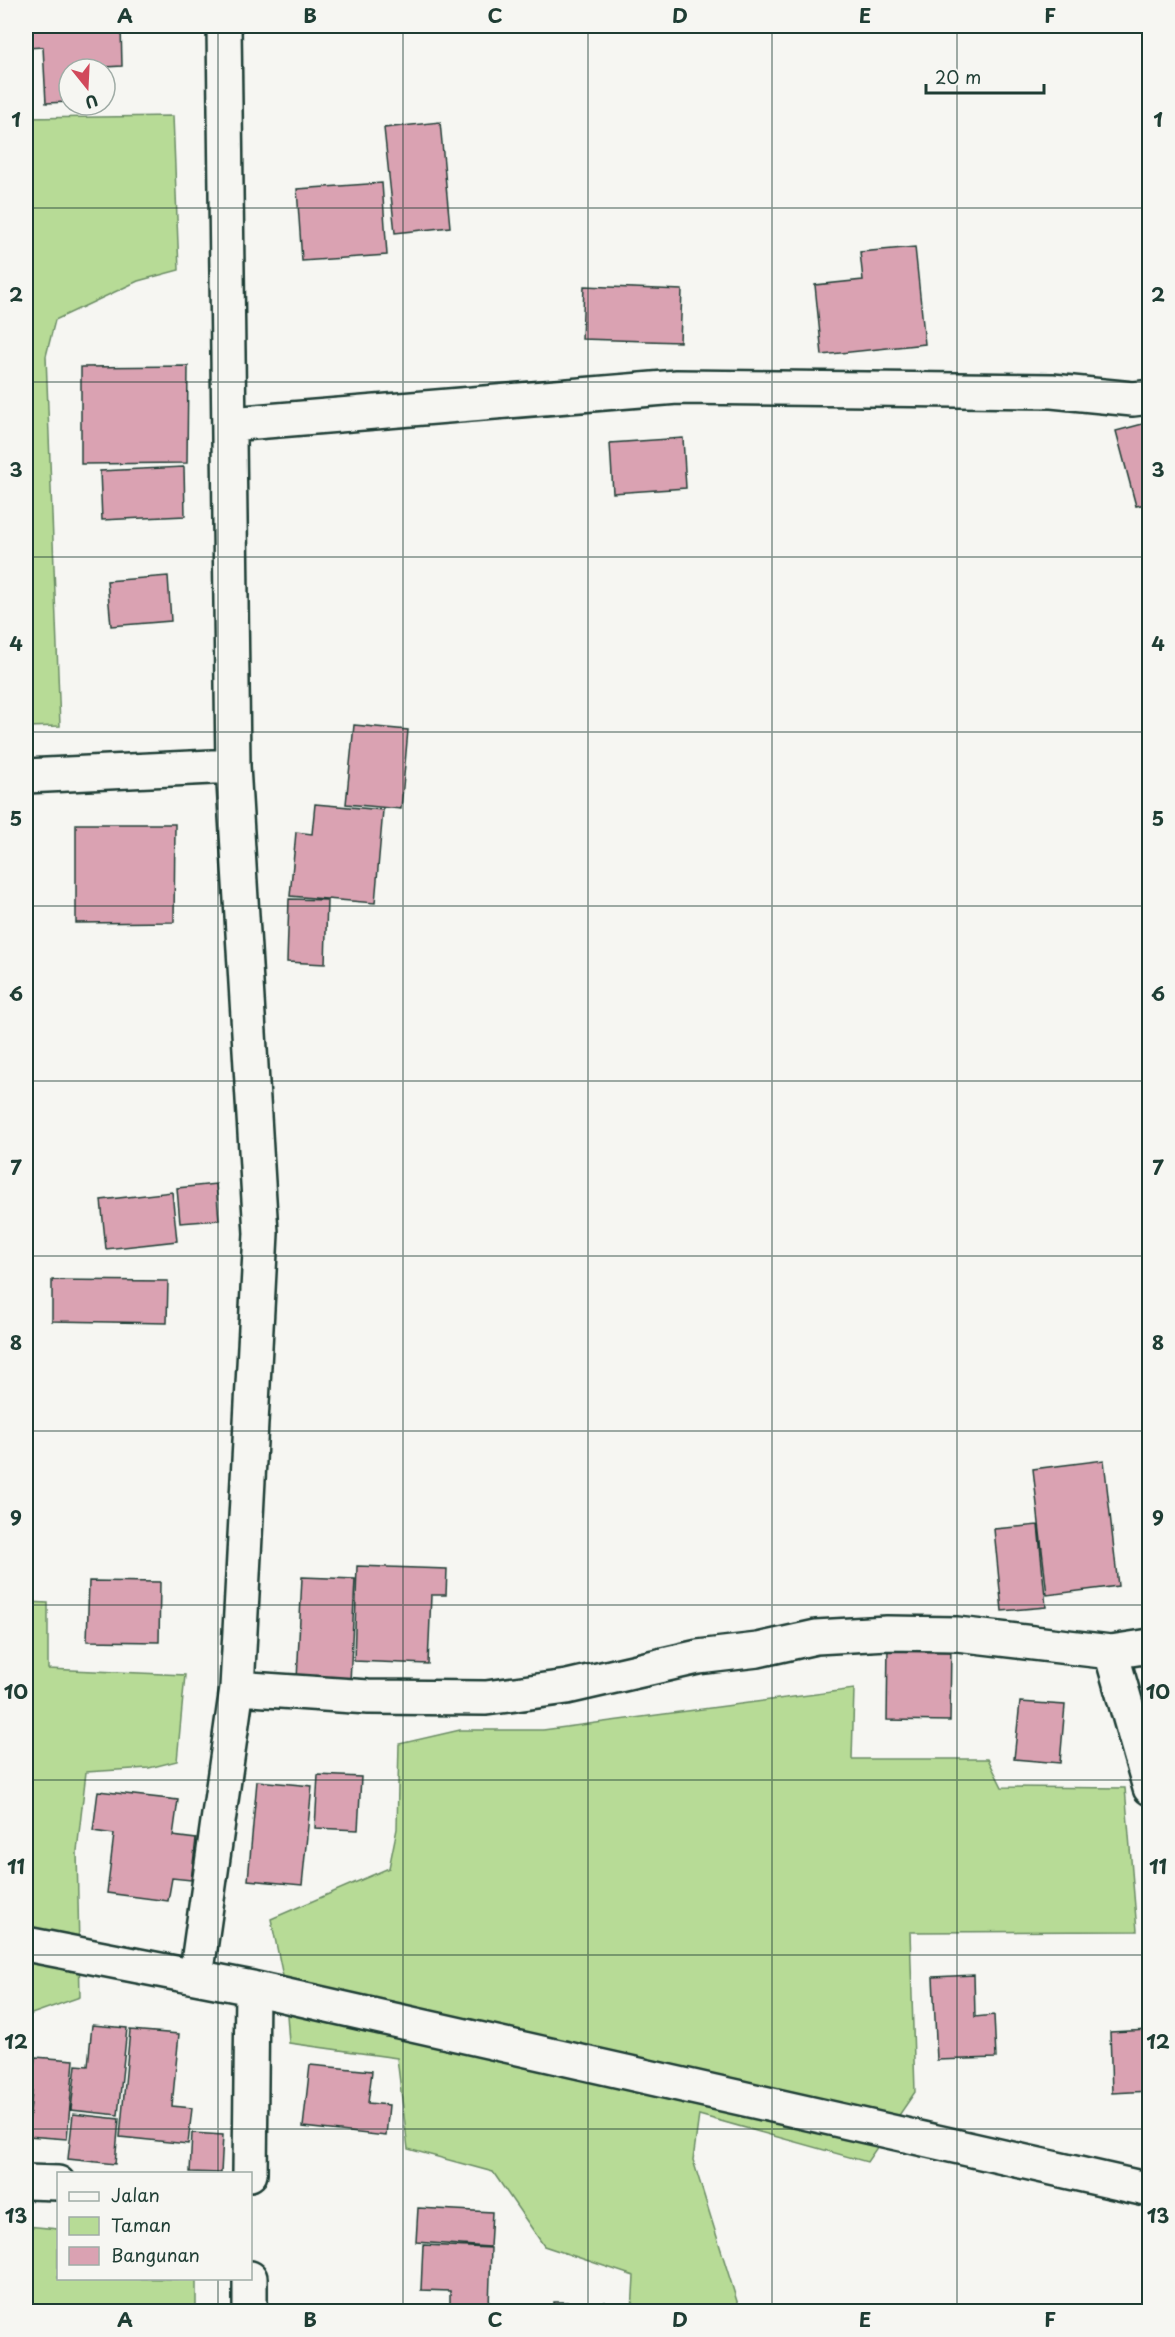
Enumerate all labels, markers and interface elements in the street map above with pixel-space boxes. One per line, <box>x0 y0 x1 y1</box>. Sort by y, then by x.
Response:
text: A <box>117 0 133 30</box>
text: B <box>303 0 317 30</box>
text: C <box>487 0 503 30</box>
text: D <box>672 0 688 30</box>
text: E <box>859 0 871 30</box>
text: F <box>1044 0 1056 30</box>
north arrow <box>57 57 117 117</box>
scale bar <box>926 57 1044 95</box>
text: 20 m <box>935 63 981 90</box>
text: U <box>82 89 101 116</box>
text: 1 <box>11 104 21 134</box>
text: 1 <box>1153 104 1163 134</box>
text: 2 <box>9 279 23 309</box>
text: 2 <box>1151 279 1165 309</box>
text: 3 <box>9 454 23 484</box>
text: 3 <box>1151 454 1165 484</box>
text: 4 <box>9 628 23 658</box>
text: 4 <box>1151 628 1165 658</box>
text: 5 <box>10 803 22 833</box>
text: 5 <box>1152 803 1164 833</box>
text: 6 <box>9 978 23 1008</box>
text: 6 <box>1151 978 1165 1008</box>
text: 7 <box>10 1152 22 1182</box>
text: 7 <box>1152 1152 1164 1182</box>
text: 8 <box>10 1327 22 1357</box>
text: 8 <box>1152 1327 1164 1357</box>
text: 9 <box>10 1502 22 1532</box>
text: 9 <box>1152 1502 1164 1532</box>
text: 10 <box>4 1676 28 1706</box>
text: 10 <box>1146 1676 1170 1706</box>
text: 11 <box>7 1851 25 1881</box>
text: 11 <box>1149 1851 1167 1881</box>
text: 12 <box>4 2026 28 2056</box>
text: 12 <box>1146 2026 1170 2056</box>
legend <box>57 2172 252 2280</box>
text: Jalan <box>111 2181 160 2208</box>
text: 13 <box>5 2200 27 2230</box>
text: 13 <box>1147 2200 1169 2230</box>
text: Taman <box>111 2211 171 2238</box>
text: Bangunan <box>111 2241 200 2268</box>
text: A <box>117 2304 133 2334</box>
text: B <box>303 2304 317 2334</box>
text: C <box>487 2304 503 2334</box>
text: D <box>672 2304 688 2334</box>
text: E <box>859 2304 871 2334</box>
text: F <box>1044 2304 1056 2334</box>

